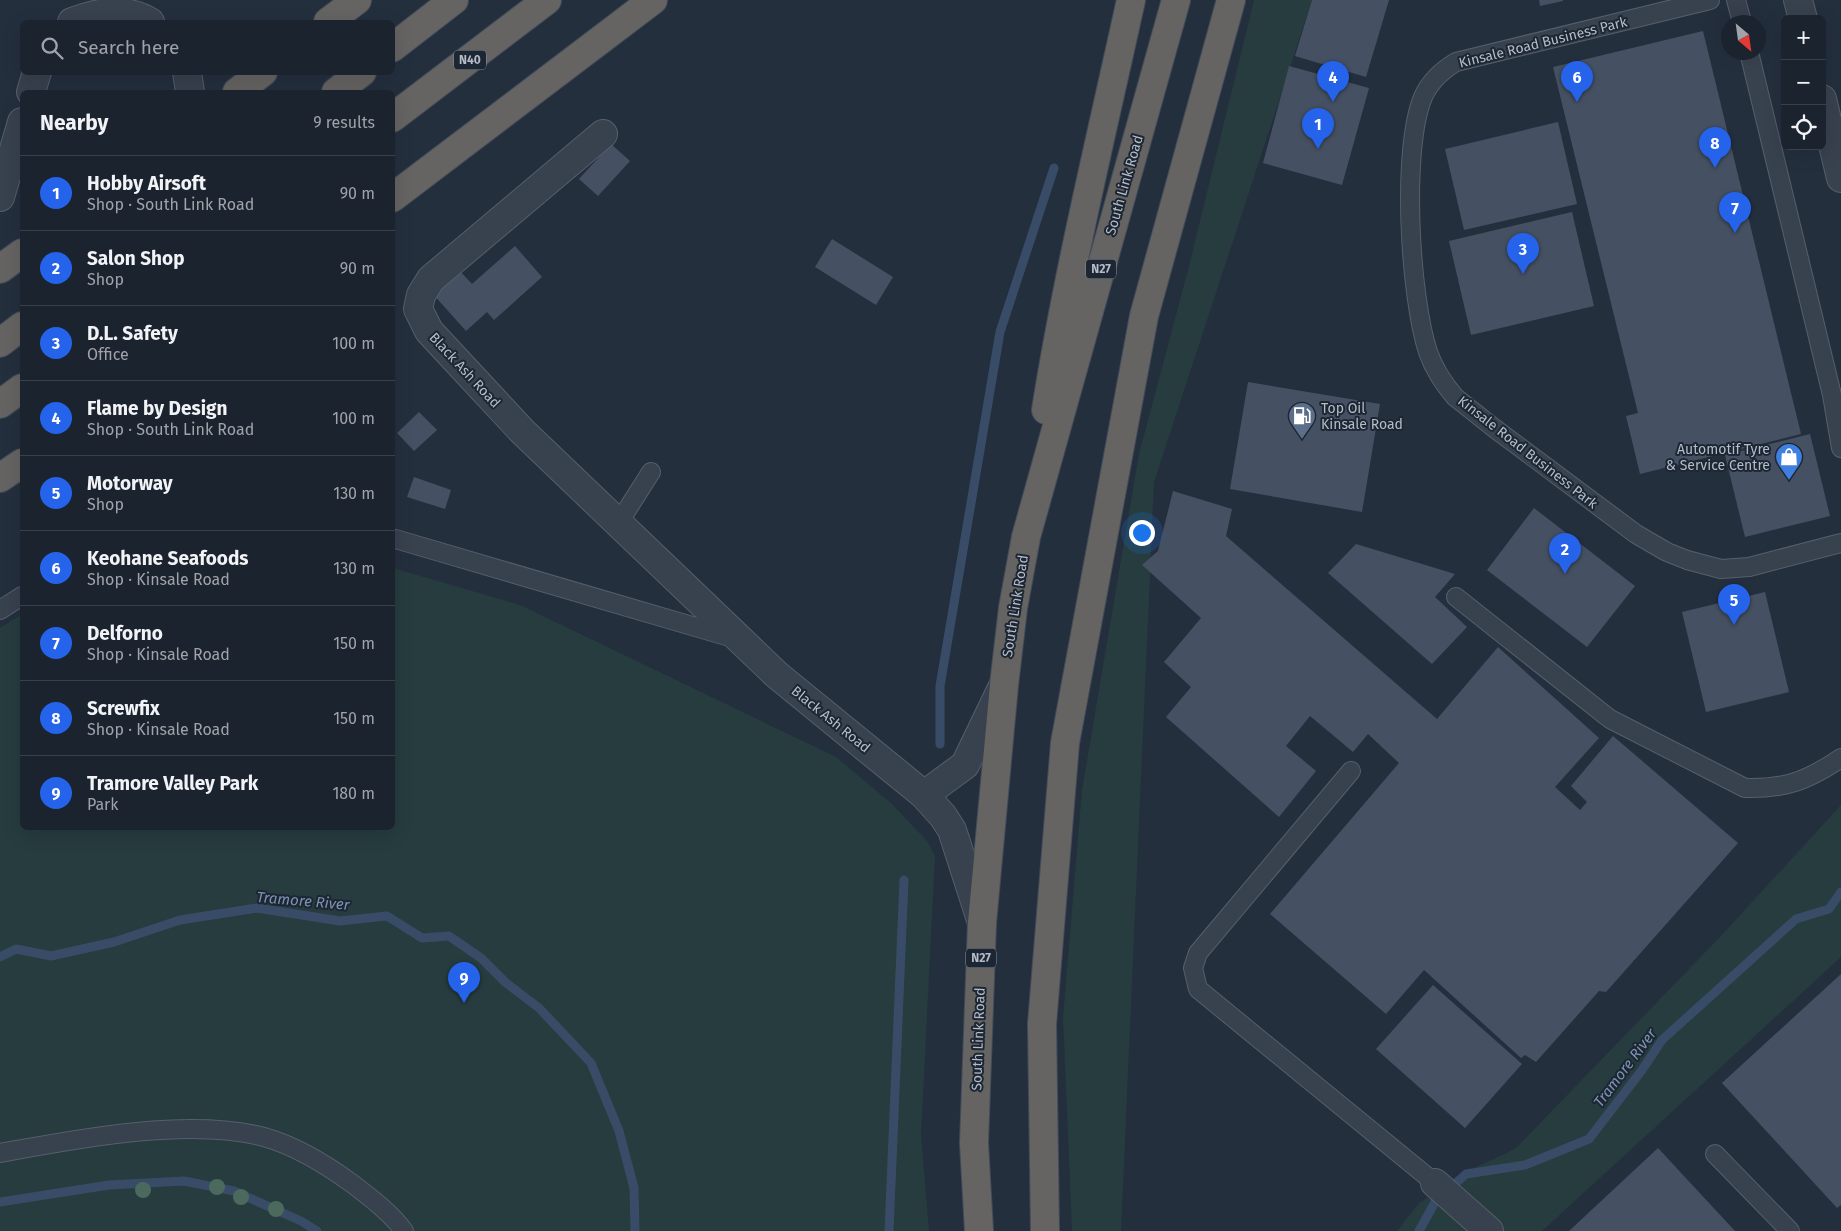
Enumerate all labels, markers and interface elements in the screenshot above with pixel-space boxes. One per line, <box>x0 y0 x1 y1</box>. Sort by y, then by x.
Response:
street label: Kinsale Road Business Park <box>1457 13 1630 72</box>
north arrow <box>1721 15 1766 60</box>
map controls <box>1781 15 1826 150</box>
button: + <box>1781 15 1826 60</box>
search box <box>20 20 395 75</box>
icon: search <box>38 34 66 62</box>
text: Search here <box>78 36 179 59</box>
road number: N40 <box>454 50 486 70</box>
button: − <box>1781 60 1826 105</box>
pin: 4 <box>1317 61 1349 102</box>
pin: 6 <box>1561 61 1593 102</box>
button: locate <box>1781 105 1826 150</box>
pin: 1 <box>1302 108 1334 149</box>
text: Nearby <box>40 110 108 136</box>
text: 9 results <box>313 113 375 132</box>
pin: 8 <box>1699 127 1731 168</box>
street label: South Link Road <box>1102 133 1147 237</box>
text: Hobby Airsoft <box>87 172 206 195</box>
text: 1 <box>52 184 60 203</box>
text: 90 m <box>340 184 375 203</box>
pin: 7 <box>1719 192 1751 233</box>
text: Shop · South Link Road <box>87 195 254 214</box>
pin: 3 <box>1507 233 1539 274</box>
text: Salon Shop <box>87 247 184 270</box>
text: 2 <box>52 259 60 278</box>
text: 90 m <box>340 259 375 278</box>
road number: N27 <box>1086 260 1116 278</box>
text: Shop <box>87 270 124 289</box>
text: D.L. Safety <box>87 322 178 345</box>
street label: Black Ash Road <box>426 329 504 411</box>
text: 3 <box>52 334 60 353</box>
text: 100 m <box>332 334 375 353</box>
text: Office <box>87 345 129 364</box>
street label: Kinsale Road Business Park <box>1454 392 1602 513</box>
text: Flame by Design <box>87 397 227 420</box>
place label: Top Oil Kinsale Road <box>1321 400 1403 433</box>
fuel station icon: Top Oil Kinsale Road <box>1287 401 1317 440</box>
text: 4 <box>51 409 61 428</box>
text: 100 m <box>332 409 375 428</box>
text: Shop · South Link Road <box>87 420 254 439</box>
place label: Automotif Tyre & Service Centre <box>1666 441 1770 474</box>
shop icon: Automotif Tyre & Service Centre <box>1774 442 1804 481</box>
text: Motorway <box>87 472 173 495</box>
text: 5 <box>52 484 60 503</box>
text: 130 m <box>333 484 375 503</box>
text: Shop <box>87 495 124 514</box>
your location <box>1129 520 1155 546</box>
pin: 2 <box>1549 533 1581 574</box>
text: Keohane Seafoods <box>87 547 249 570</box>
street label: South Link Road <box>999 554 1032 658</box>
text: 6 <box>51 559 61 578</box>
text: 130 m <box>333 559 375 578</box>
text: Shop · Kinsale Road <box>87 570 230 589</box>
pin: 5 <box>1718 584 1750 625</box>
text: Delforno <box>87 622 163 645</box>
text: 7 <box>52 634 60 653</box>
text: 150 m <box>333 634 375 653</box>
text: Shop · Kinsale Road <box>87 645 230 664</box>
street label: Black Ash Road <box>788 682 874 756</box>
text: Screwfix <box>87 697 160 720</box>
text: 8 <box>51 709 61 728</box>
text: 150 m <box>333 709 375 728</box>
text: Shop · Kinsale Road <box>87 720 230 739</box>
text: Tramore Valley Park <box>87 772 258 795</box>
text: 9 <box>52 784 60 803</box>
text: 180 m <box>332 784 375 803</box>
text: Park <box>87 795 119 814</box>
water label: Tramore River <box>256 888 351 914</box>
road number: N27 <box>966 948 996 968</box>
pin: 9 <box>448 962 480 1003</box>
street label: South Link Road <box>968 987 989 1091</box>
water label: Tramore River <box>1590 1024 1661 1111</box>

